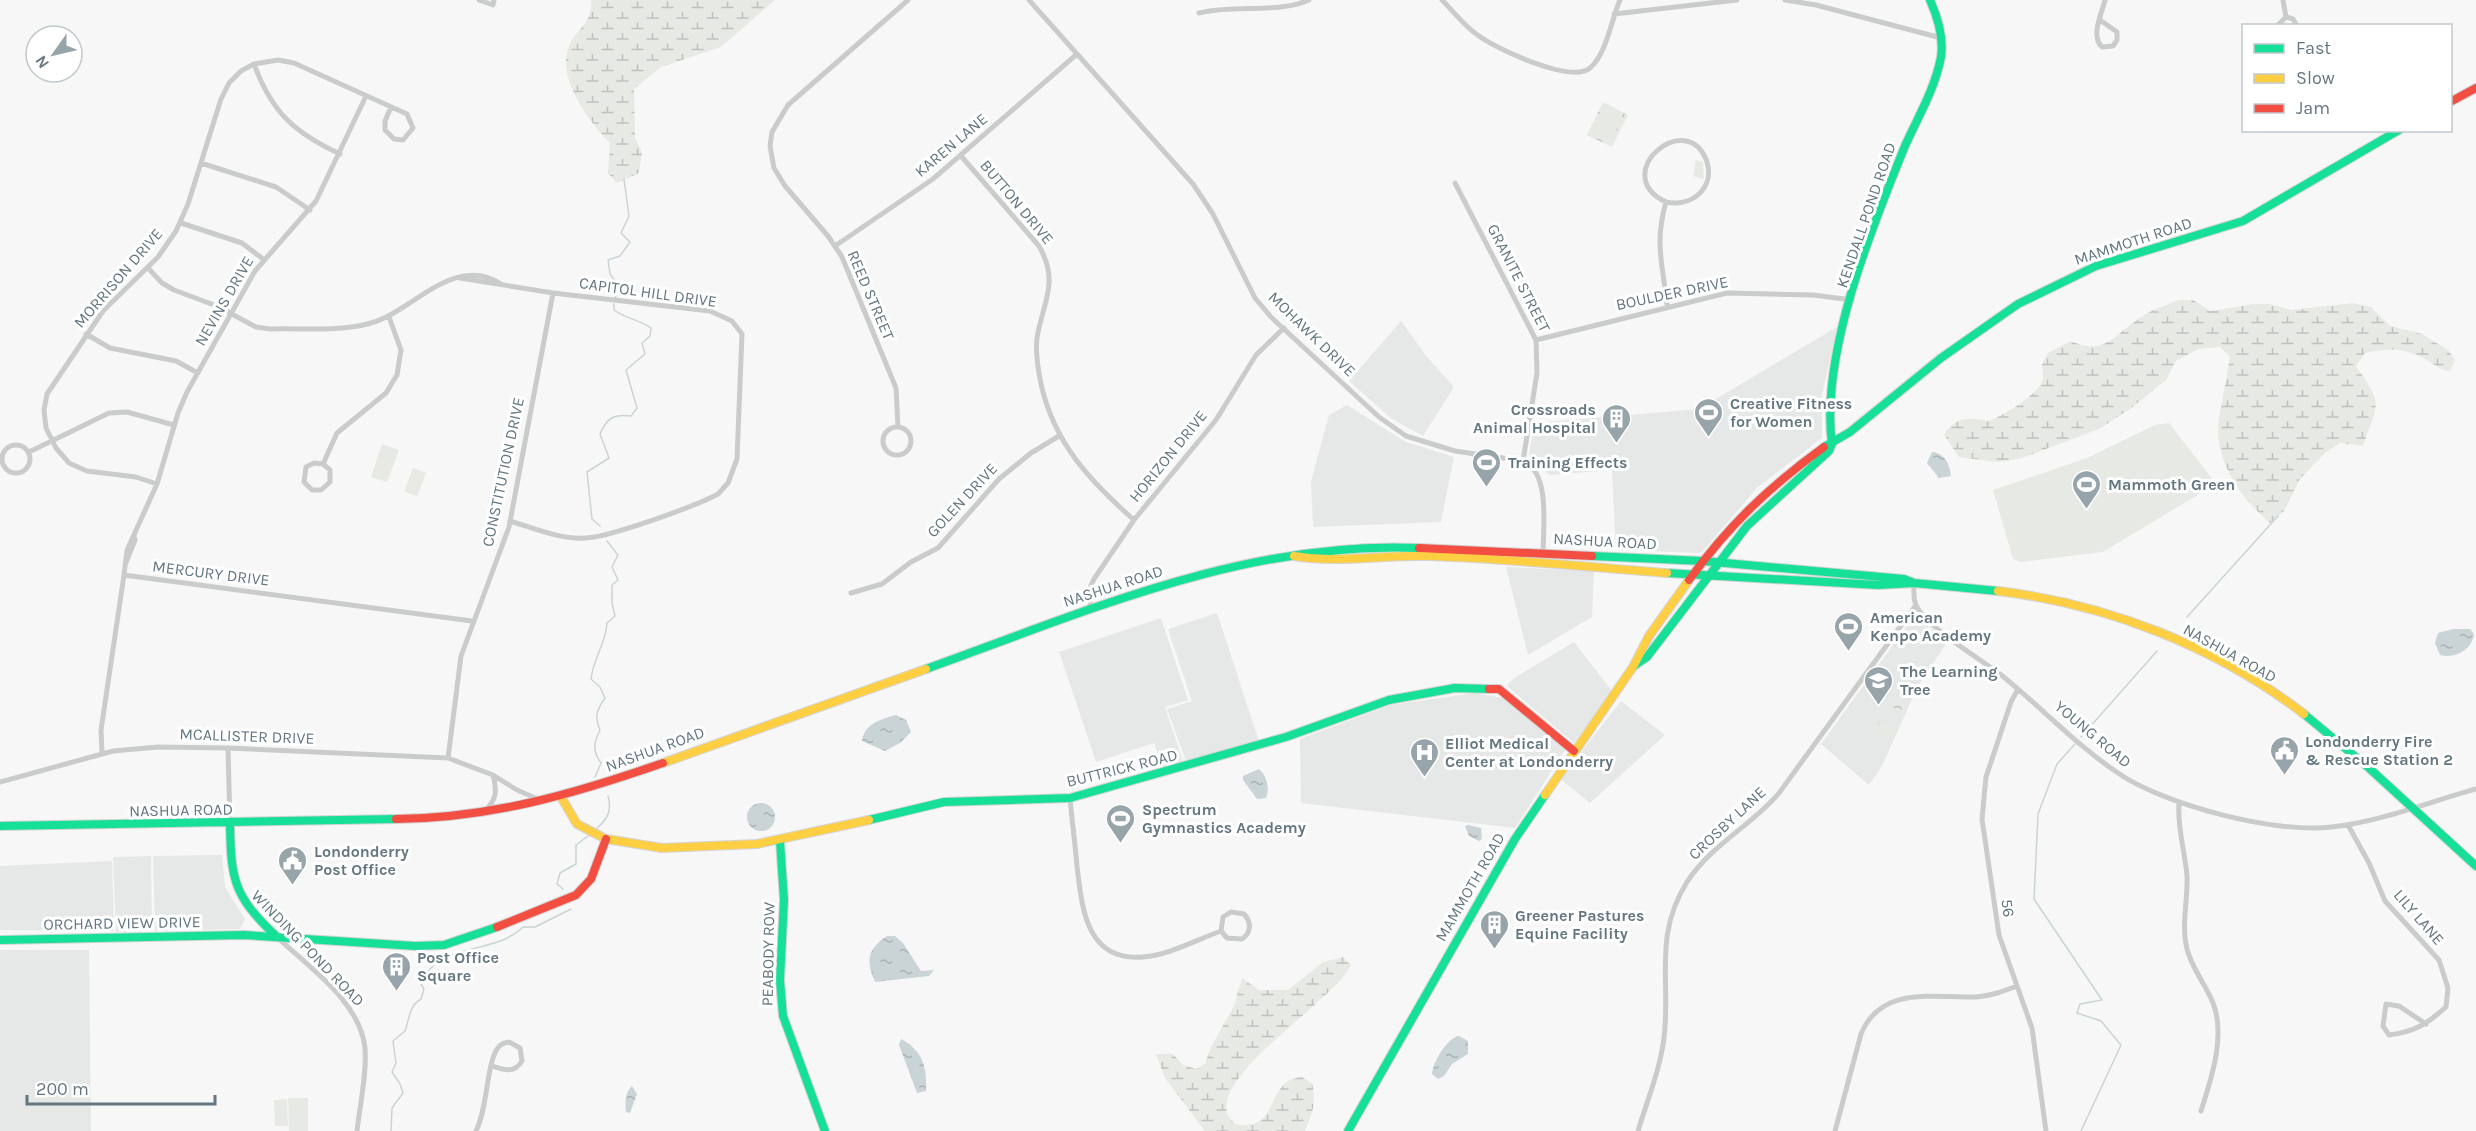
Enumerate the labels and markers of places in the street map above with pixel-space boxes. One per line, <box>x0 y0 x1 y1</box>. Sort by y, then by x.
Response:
place label: Creative Fitness for Women <box>1730 394 1852 431</box>
sports icon: Creative Fitness for Women <box>1693 396 1725 438</box>
place label: Crossroads Animal Hospital <box>1473 400 1596 437</box>
building icon: Crossroads Animal Hospital <box>1601 402 1633 444</box>
sports icon: Training Effects <box>1471 446 1503 488</box>
place label: Training Effects <box>1508 453 1627 472</box>
sports icon: Mammoth Green <box>2071 468 2103 510</box>
place label: Mammoth Green <box>2108 475 2235 494</box>
place label: American Kenpo Academy <box>1870 608 1991 645</box>
sports icon: American Kenpo Academy <box>1833 610 1865 652</box>
place label: The Learning Tree <box>1900 662 1998 699</box>
school or university icon: The Learning Tree <box>1863 664 1895 706</box>
place label: Londonderry Fire & Rescue Station 2 <box>2305 732 2453 769</box>
place label: Elliot Medical Center at Londonderry <box>1445 734 1613 771</box>
public building icon: Londonderry Fire & Rescue Station 2 <box>2268 734 2300 776</box>
hospital icon: Elliot Medical Center at Londonderry <box>1408 736 1440 778</box>
place label: Spectrum Gymnastics Academy <box>1142 800 1306 837</box>
sports icon: Spectrum Gymnastics Academy <box>1105 802 1137 844</box>
place label: Londonderry Post Office <box>314 842 409 879</box>
public building icon: Londonderry Post Office <box>277 844 309 886</box>
place label: Greener Pastures Equine Facility <box>1515 906 1644 943</box>
building icon: Greener Pastures Equine Facility <box>1478 908 1510 950</box>
place label: Post Office Square <box>417 948 499 985</box>
building icon: Post Office Square <box>380 950 412 992</box>

